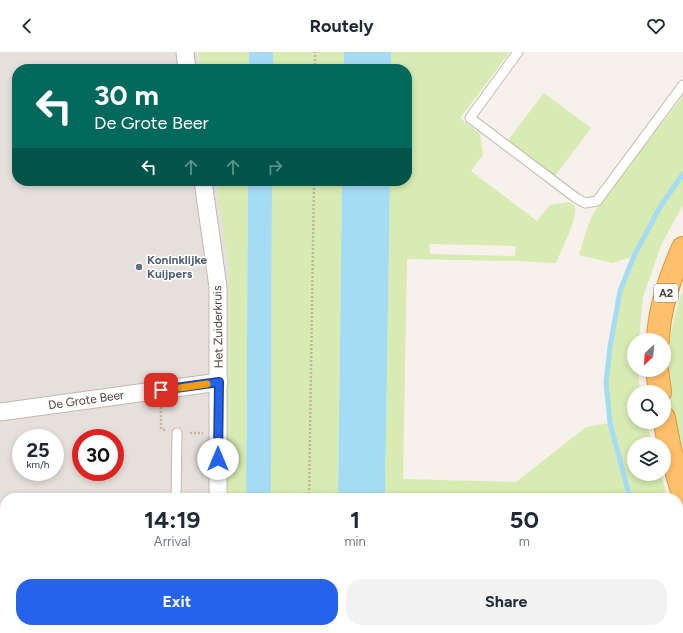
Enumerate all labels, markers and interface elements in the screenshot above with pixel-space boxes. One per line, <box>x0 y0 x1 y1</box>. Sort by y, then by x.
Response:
icon: back <box>16 15 38 37</box>
text: Routely <box>309 15 374 37</box>
icon: heart <box>645 15 667 37</box>
text: 30 m <box>94 78 159 112</box>
icon: left <box>28 80 80 132</box>
text: De Grote Beer <box>94 112 209 134</box>
icon: left <box>138 156 160 178</box>
icon: ahead <box>180 156 202 178</box>
icon: ahead <box>222 156 244 178</box>
icon: right <box>264 156 286 178</box>
place label: Koninklijke Kuijpers <box>147 253 208 281</box>
marker: Koninklijke Kuijpers <box>134 262 144 272</box>
road number: A2 <box>654 284 678 302</box>
street label: Het Zuiderkruis <box>210 285 226 369</box>
north arrow <box>627 333 671 377</box>
map controls <box>627 333 671 481</box>
pin <box>144 373 178 407</box>
icon: arrive <box>150 379 172 401</box>
button: search <box>627 385 671 429</box>
street label: De Grote Beer <box>47 388 125 412</box>
speed limit sign: 30 <box>72 429 124 481</box>
button: layers <box>627 437 671 481</box>
text: 25 <box>26 438 50 462</box>
position arrow <box>197 438 239 480</box>
text: km/h <box>27 458 49 471</box>
text: 14:19 <box>144 505 200 534</box>
text: 1 <box>350 505 360 534</box>
text: 50 <box>510 505 539 534</box>
text: Arrival <box>154 534 191 549</box>
text: min <box>344 534 366 549</box>
text: m <box>519 534 530 549</box>
button: Exit <box>16 579 338 625</box>
button: Share <box>346 579 667 625</box>

